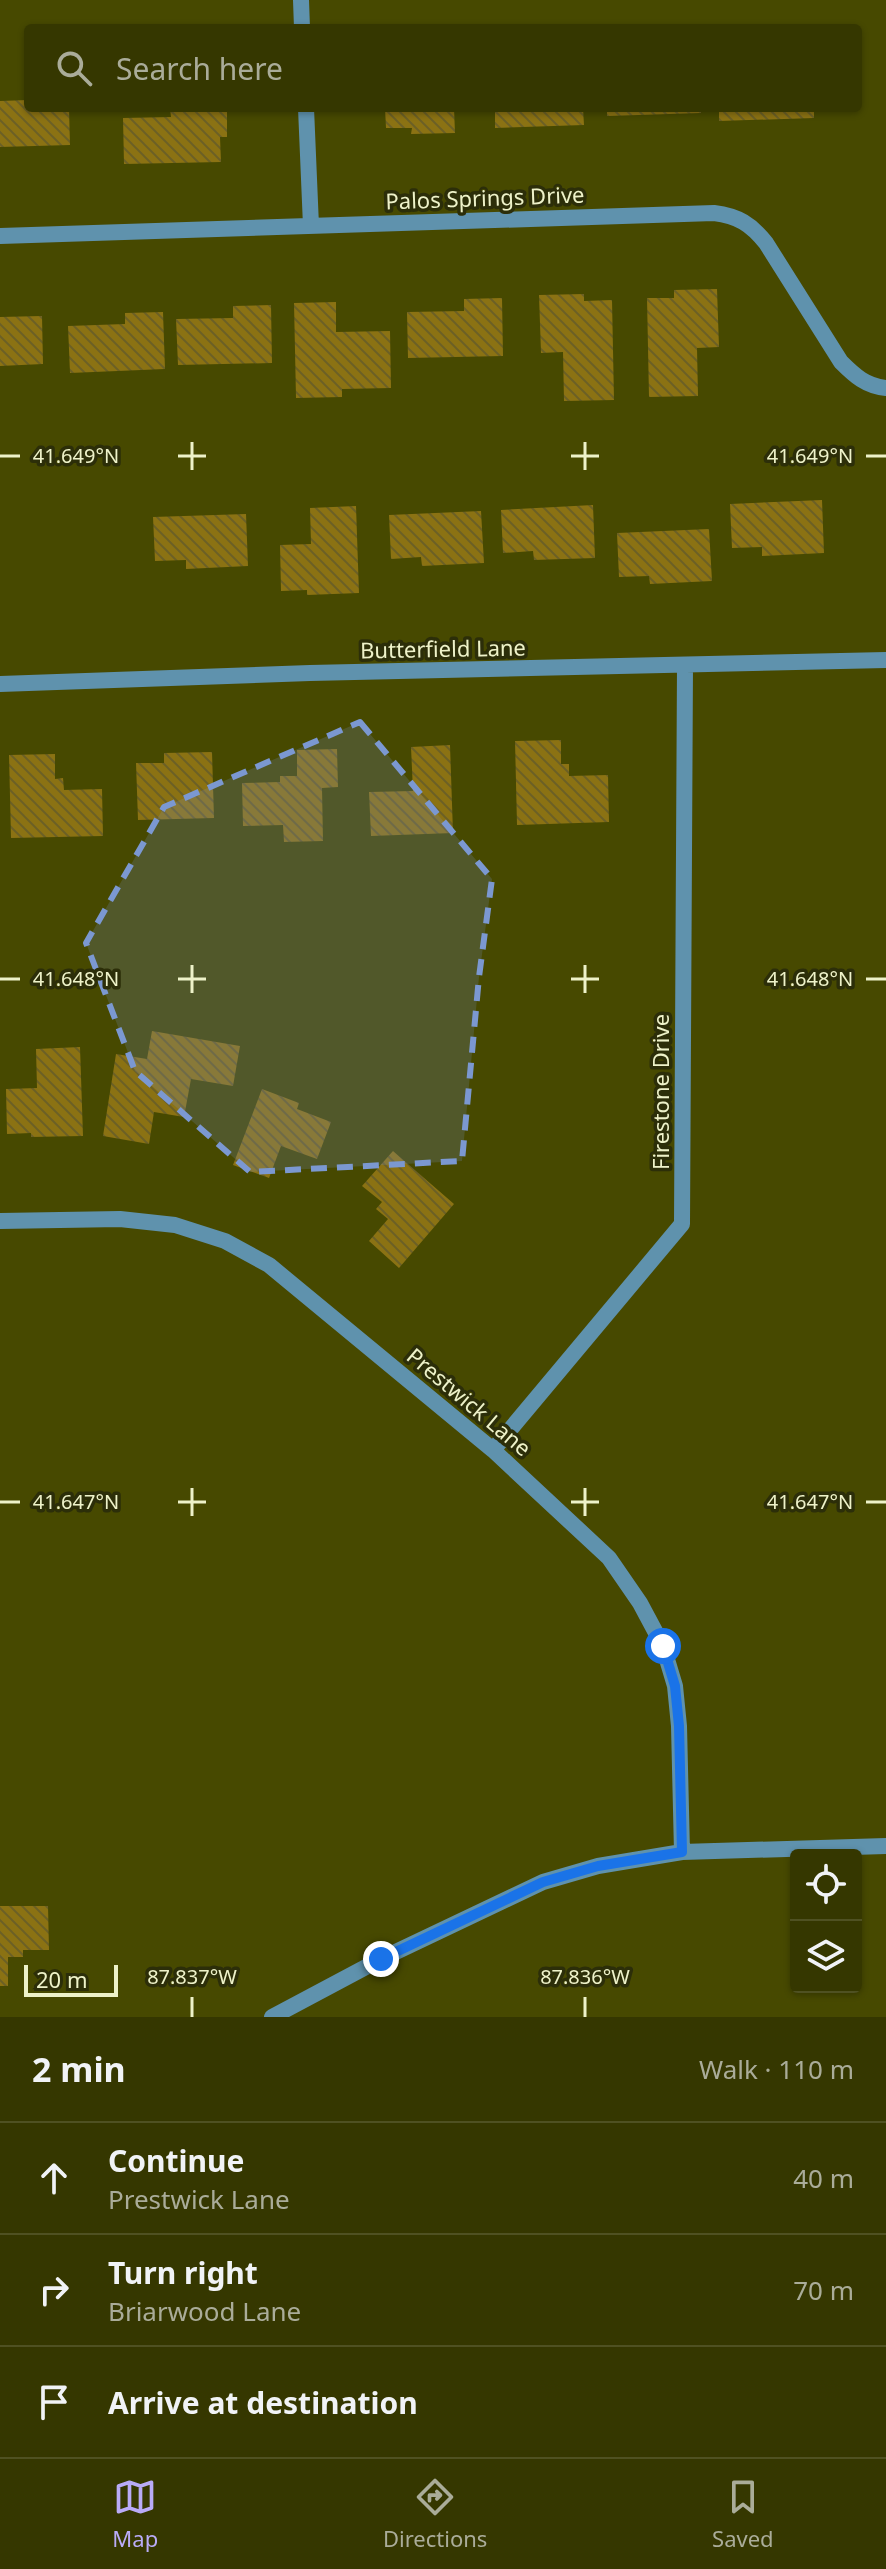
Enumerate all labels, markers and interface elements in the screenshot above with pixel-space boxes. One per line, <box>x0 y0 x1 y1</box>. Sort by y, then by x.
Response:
search box <box>24 24 862 112</box>
icon: search <box>52 46 96 90</box>
text: Search here <box>116 48 283 89</box>
street label: Palos Springs Drive <box>385 179 585 215</box>
text: 41.649°N <box>33 442 119 469</box>
text: 41.649°N <box>767 442 853 469</box>
street label: Butterfield Lane <box>360 632 526 664</box>
text: 41.648°N <box>33 965 119 992</box>
text: 41.648°N <box>767 965 853 992</box>
street label: Firestone Drive <box>645 1014 675 1170</box>
street label: Prestwick Lane <box>401 1340 538 1462</box>
text: 41.647°N <box>33 1488 119 1515</box>
text: 41.647°N <box>767 1488 853 1515</box>
route start <box>645 1628 681 1664</box>
map controls <box>790 1849 862 1993</box>
button: locate <box>790 1849 862 1921</box>
button: layers <box>790 1921 862 1993</box>
route end <box>363 1941 399 1977</box>
scale bar <box>24 1961 118 1997</box>
text: 87.837°W <box>147 1963 237 1990</box>
text: 87.836°W <box>540 1963 630 1990</box>
text: 20 m <box>36 1964 87 1994</box>
text: 2 min <box>32 2046 126 2092</box>
text: Walk · 110 m <box>699 2051 854 2087</box>
text: Continue <box>108 2140 244 2181</box>
icon: ahead <box>32 2156 76 2200</box>
text: 40 m <box>793 2160 854 2196</box>
text: Prestwick Lane <box>108 2181 290 2217</box>
text: Turn right <box>108 2252 258 2293</box>
icon: right <box>32 2268 76 2312</box>
text: 70 m <box>793 2272 854 2308</box>
text: Briarwood Lane <box>108 2293 301 2329</box>
icon: arrive <box>32 2380 76 2424</box>
text: Arrive at destination <box>108 2382 418 2423</box>
tab: Map <box>112 2475 158 2553</box>
tab: Directions <box>383 2475 487 2553</box>
tab: Saved <box>712 2475 774 2553</box>

